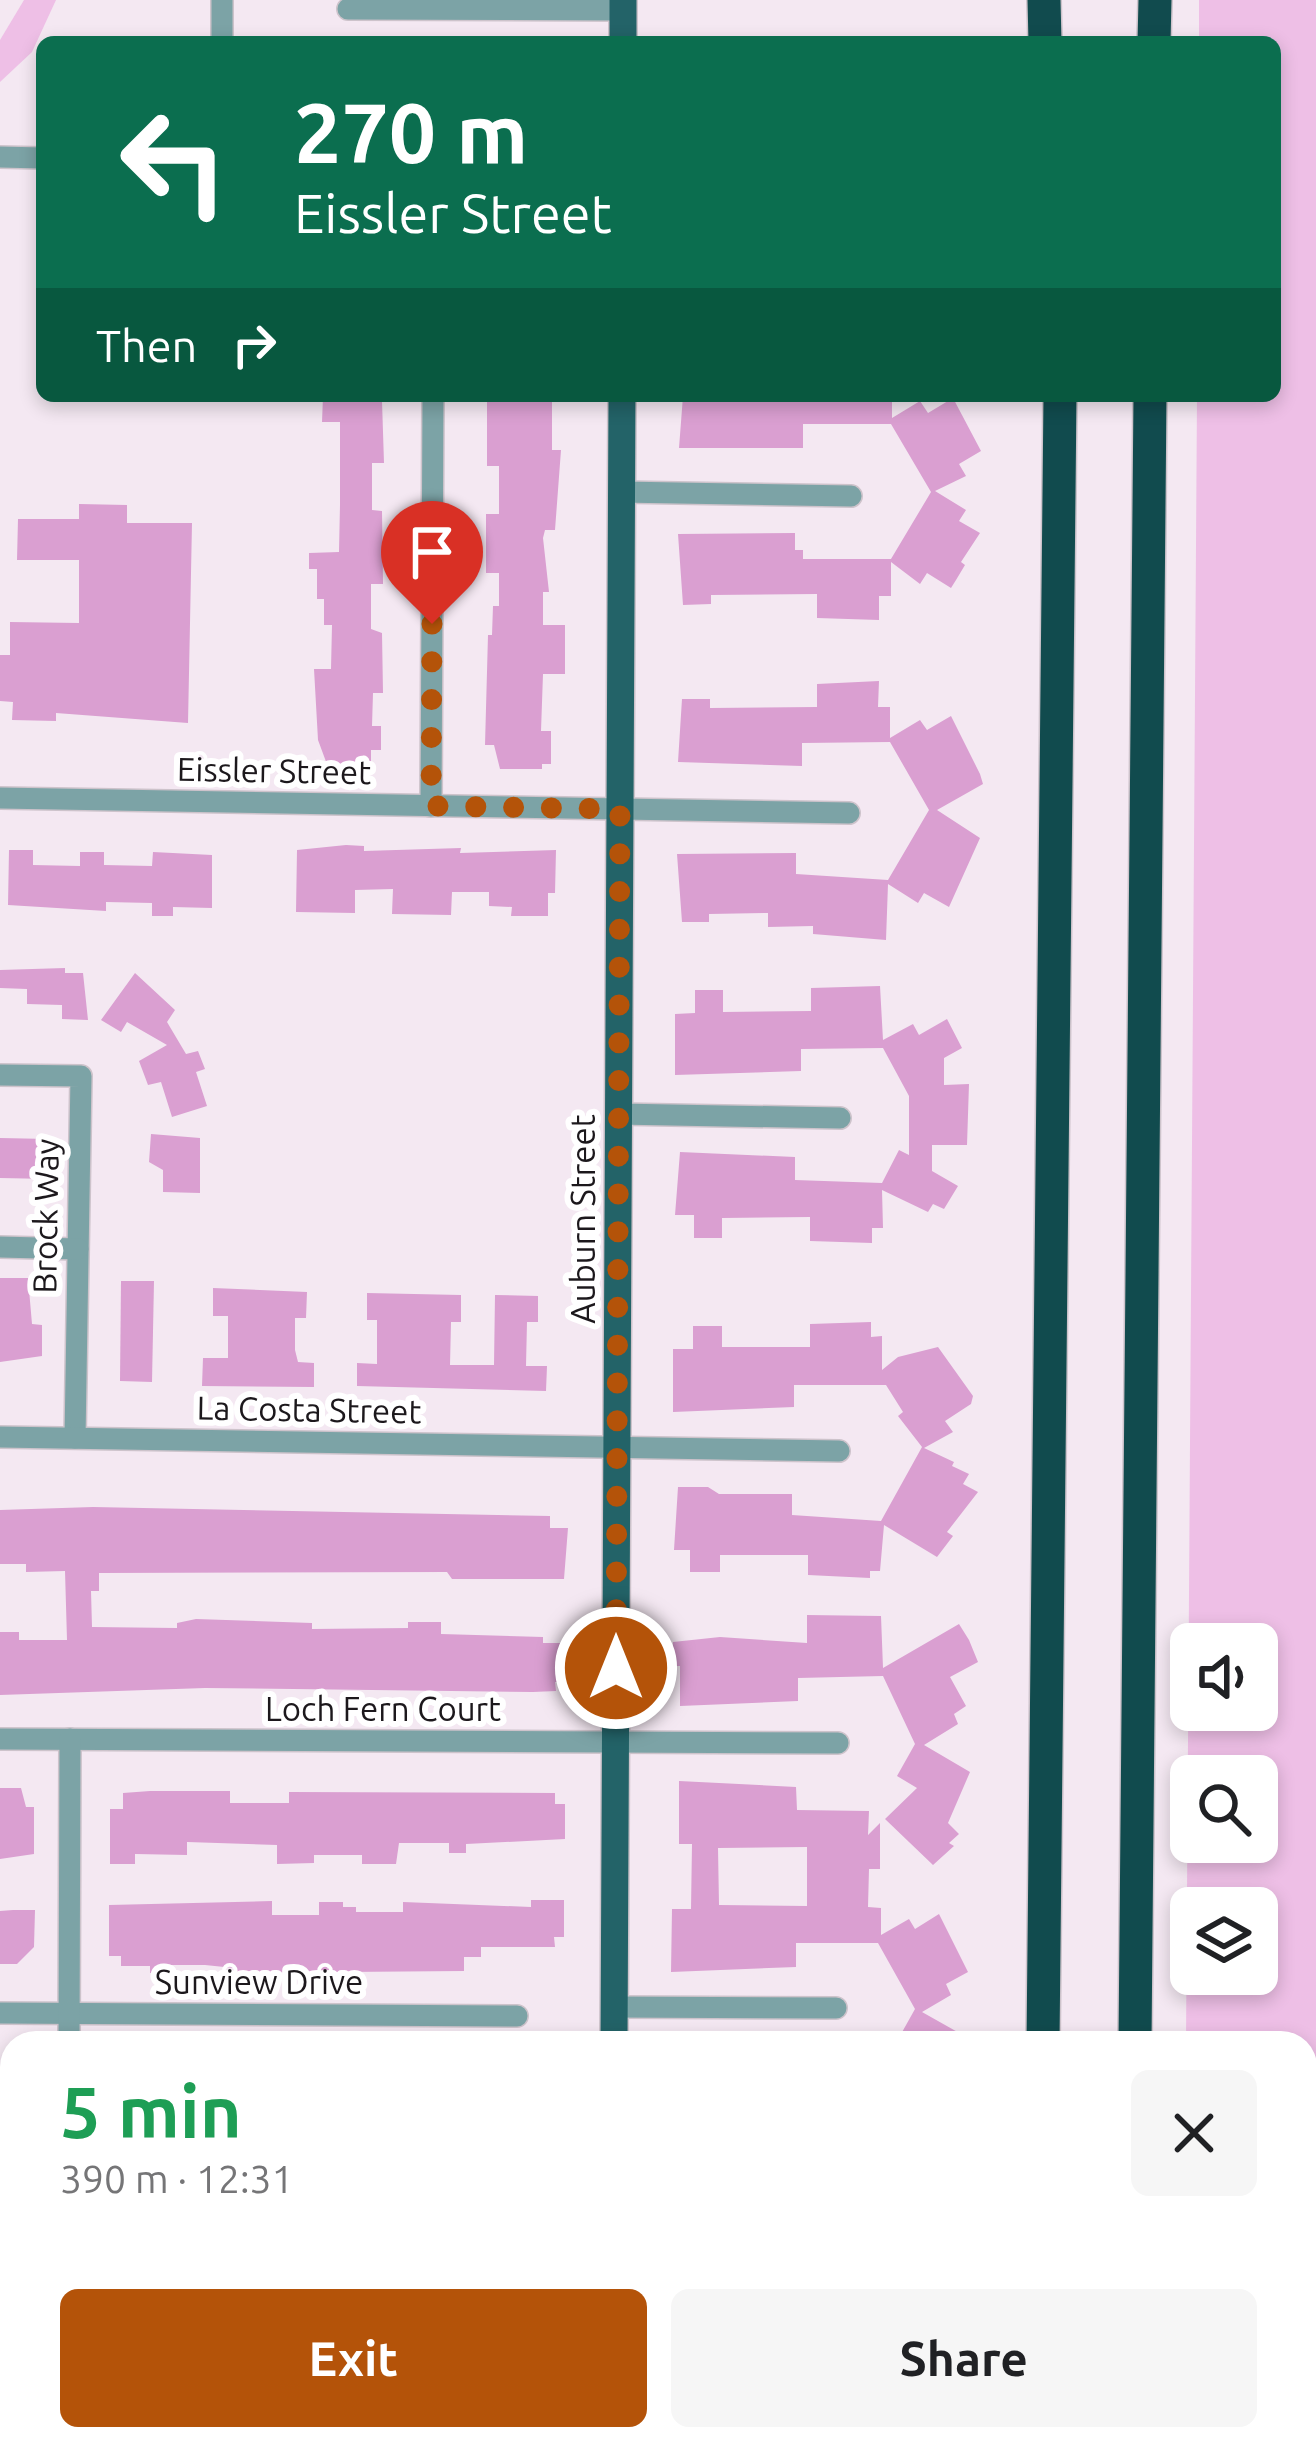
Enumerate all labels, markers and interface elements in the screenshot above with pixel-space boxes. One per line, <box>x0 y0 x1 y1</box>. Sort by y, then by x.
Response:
icon: left <box>96 84 252 240</box>
text: 270 m <box>294 85 528 179</box>
text: Eissler Street <box>294 183 612 243</box>
icon: right <box>221 312 287 378</box>
text: Then <box>96 320 197 371</box>
pin <box>381 501 483 624</box>
icon: arrive <box>399 519 465 585</box>
street label: Eissler Street <box>177 750 371 790</box>
street label: Auburn Street <box>564 1114 601 1324</box>
street label: Brock Way <box>25 1138 65 1294</box>
street label: La Costa Street <box>196 1389 422 1429</box>
position arrow <box>553 1605 679 1731</box>
map controls <box>1170 1623 1278 1995</box>
button: sound <box>1170 1623 1278 1731</box>
street label: Loch Fern Court <box>265 1690 501 1727</box>
button: search <box>1170 1755 1278 1863</box>
button: layers <box>1170 1887 1278 1995</box>
street label: Sunview Drive <box>155 1963 363 2000</box>
button: close <box>1131 2070 1257 2196</box>
text: 5 min <box>60 2071 242 2152</box>
text: 390 m · 12:31 <box>60 2157 294 2200</box>
button: Exit <box>60 2289 647 2427</box>
button: Share <box>671 2289 1257 2427</box>

